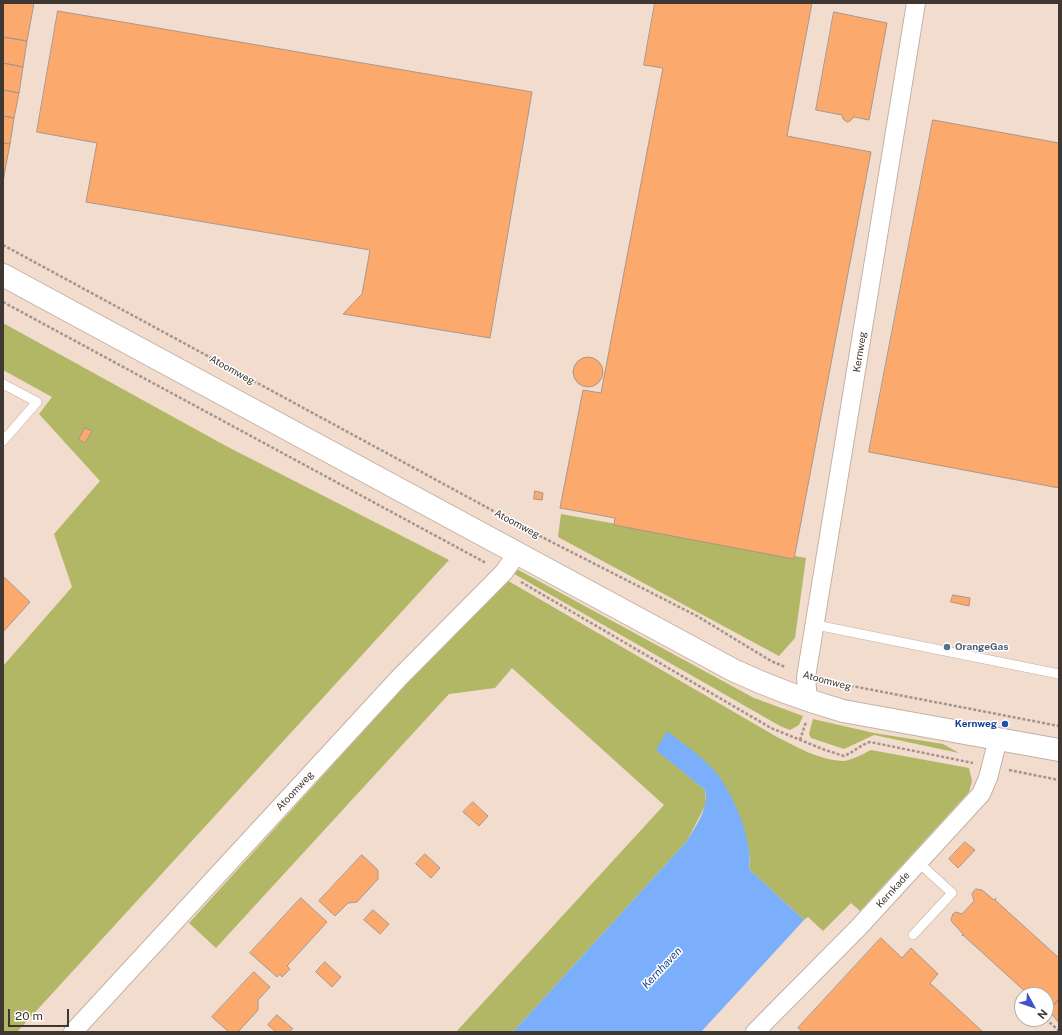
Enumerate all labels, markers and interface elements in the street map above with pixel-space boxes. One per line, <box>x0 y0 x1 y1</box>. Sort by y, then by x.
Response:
street label: Kernweg <box>851 331 869 373</box>
street label: Atoomweg <box>207 353 257 387</box>
street label: Atoomweg <box>492 507 542 541</box>
place label: OrangeGas <box>955 641 1008 653</box>
marker: OrangeGas <box>942 642 952 652</box>
street label: Atoomweg <box>801 669 853 693</box>
place label: Kernweg <box>955 718 997 730</box>
marker: Kernweg <box>1000 719 1010 729</box>
street label: Atoomweg <box>274 769 316 813</box>
street label: Kernkade <box>874 869 912 911</box>
water label: Kernhaven <box>639 944 685 992</box>
north arrow <box>1014 987 1054 1027</box>
scale bar <box>10 1001 71 1027</box>
text: N <box>1035 1007 1050 1021</box>
text: 20 m <box>15 1009 43 1023</box>

